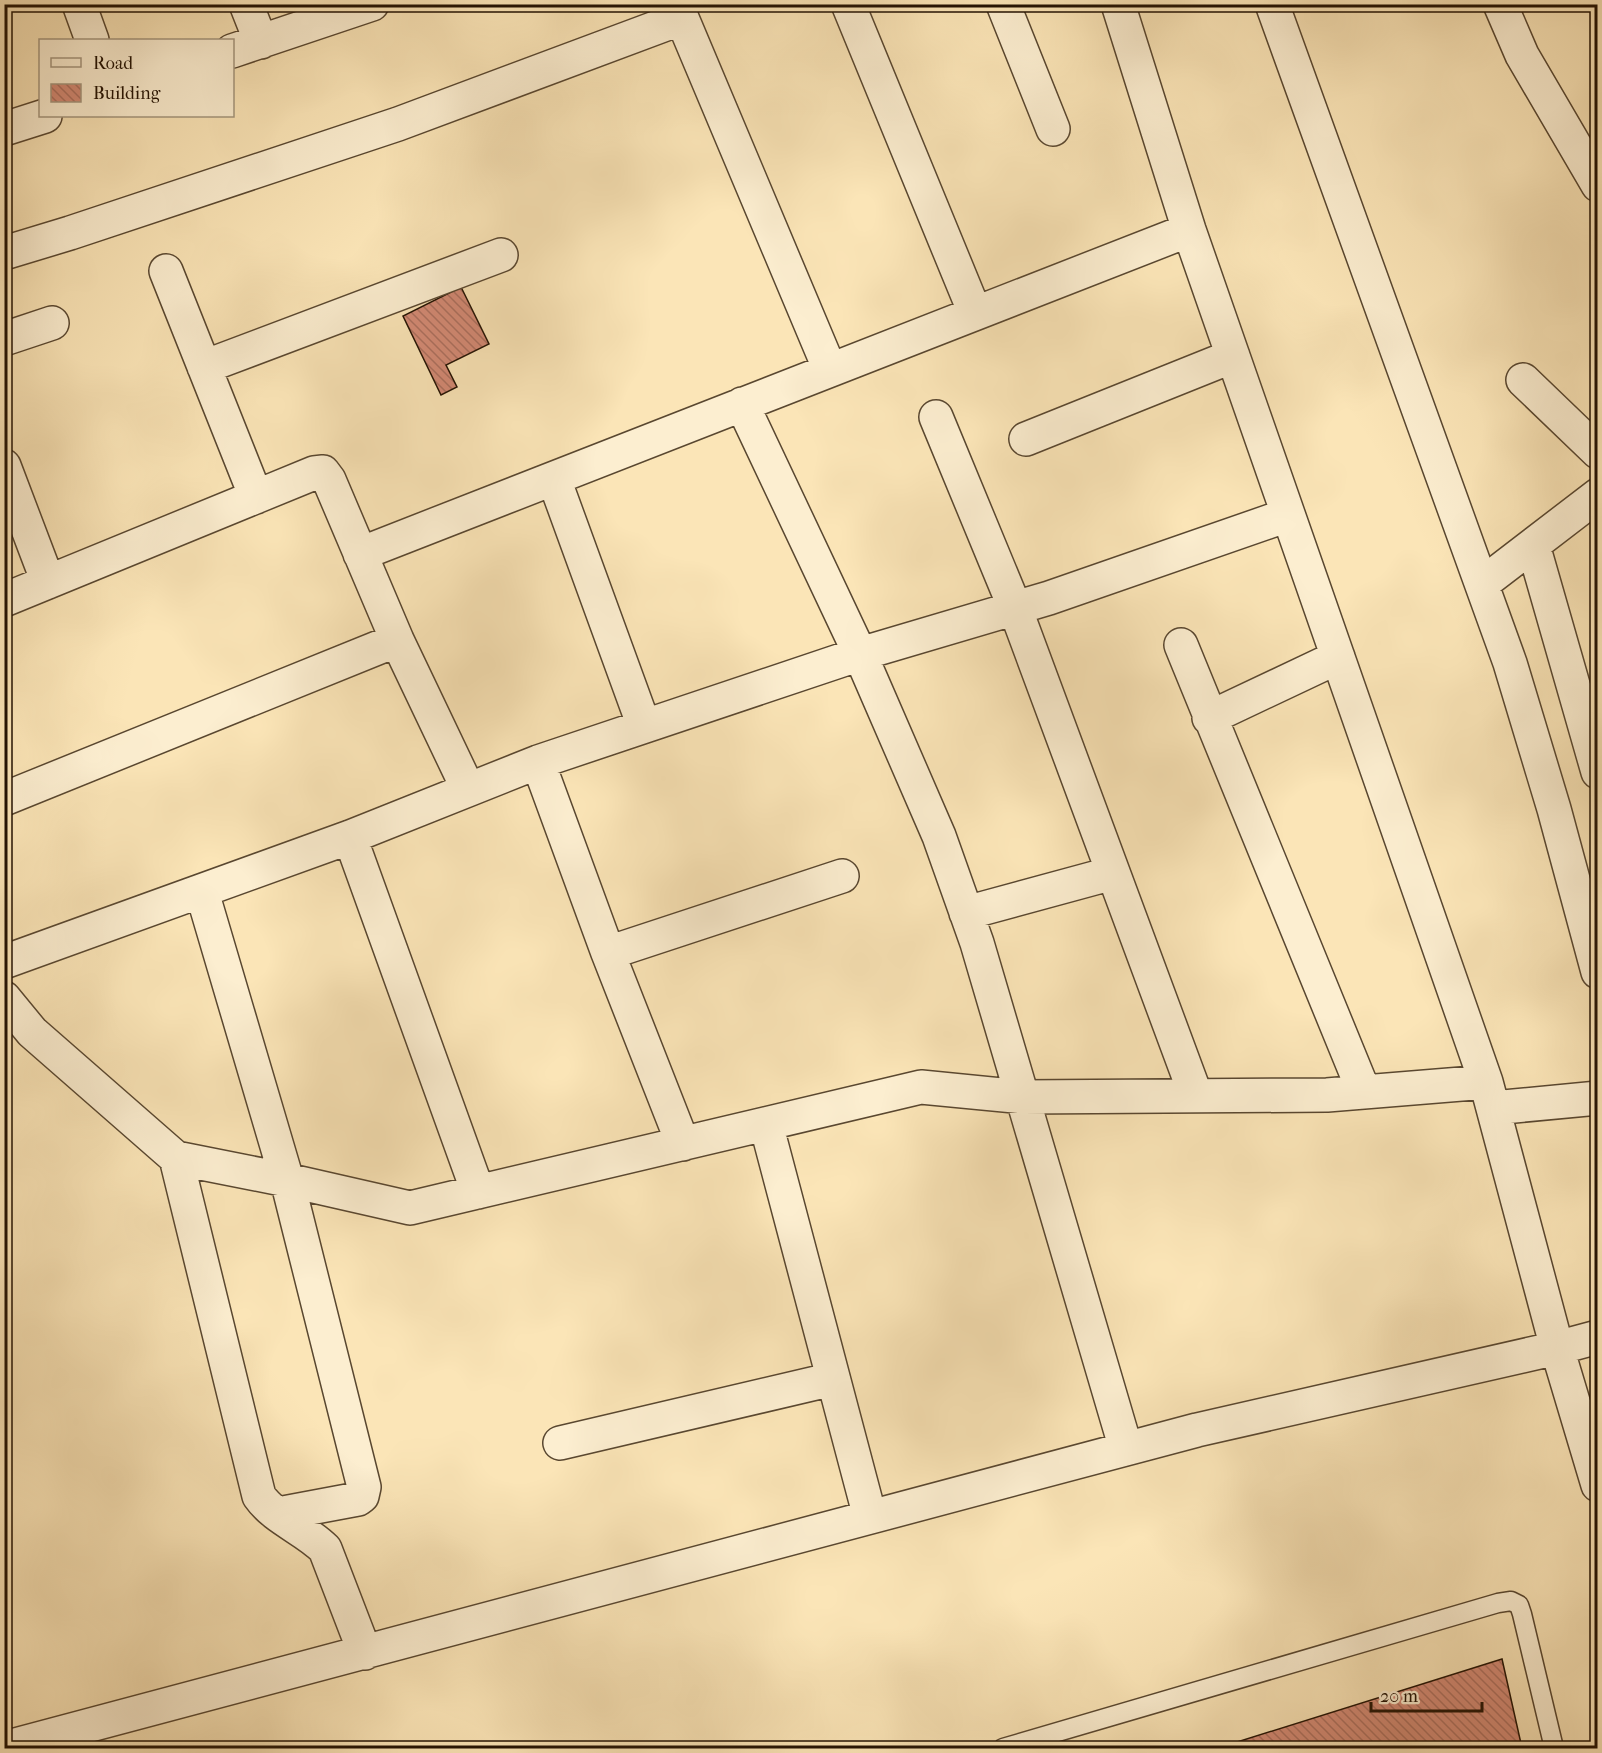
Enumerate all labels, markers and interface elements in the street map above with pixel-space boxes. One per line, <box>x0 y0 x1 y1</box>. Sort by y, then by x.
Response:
legend <box>39 39 234 117</box>
text: Road <box>93 53 133 74</box>
text: Building <box>93 83 161 104</box>
scale bar <box>1371 1675 1482 1713</box>
text: 20 m <box>1380 1686 1418 1707</box>

